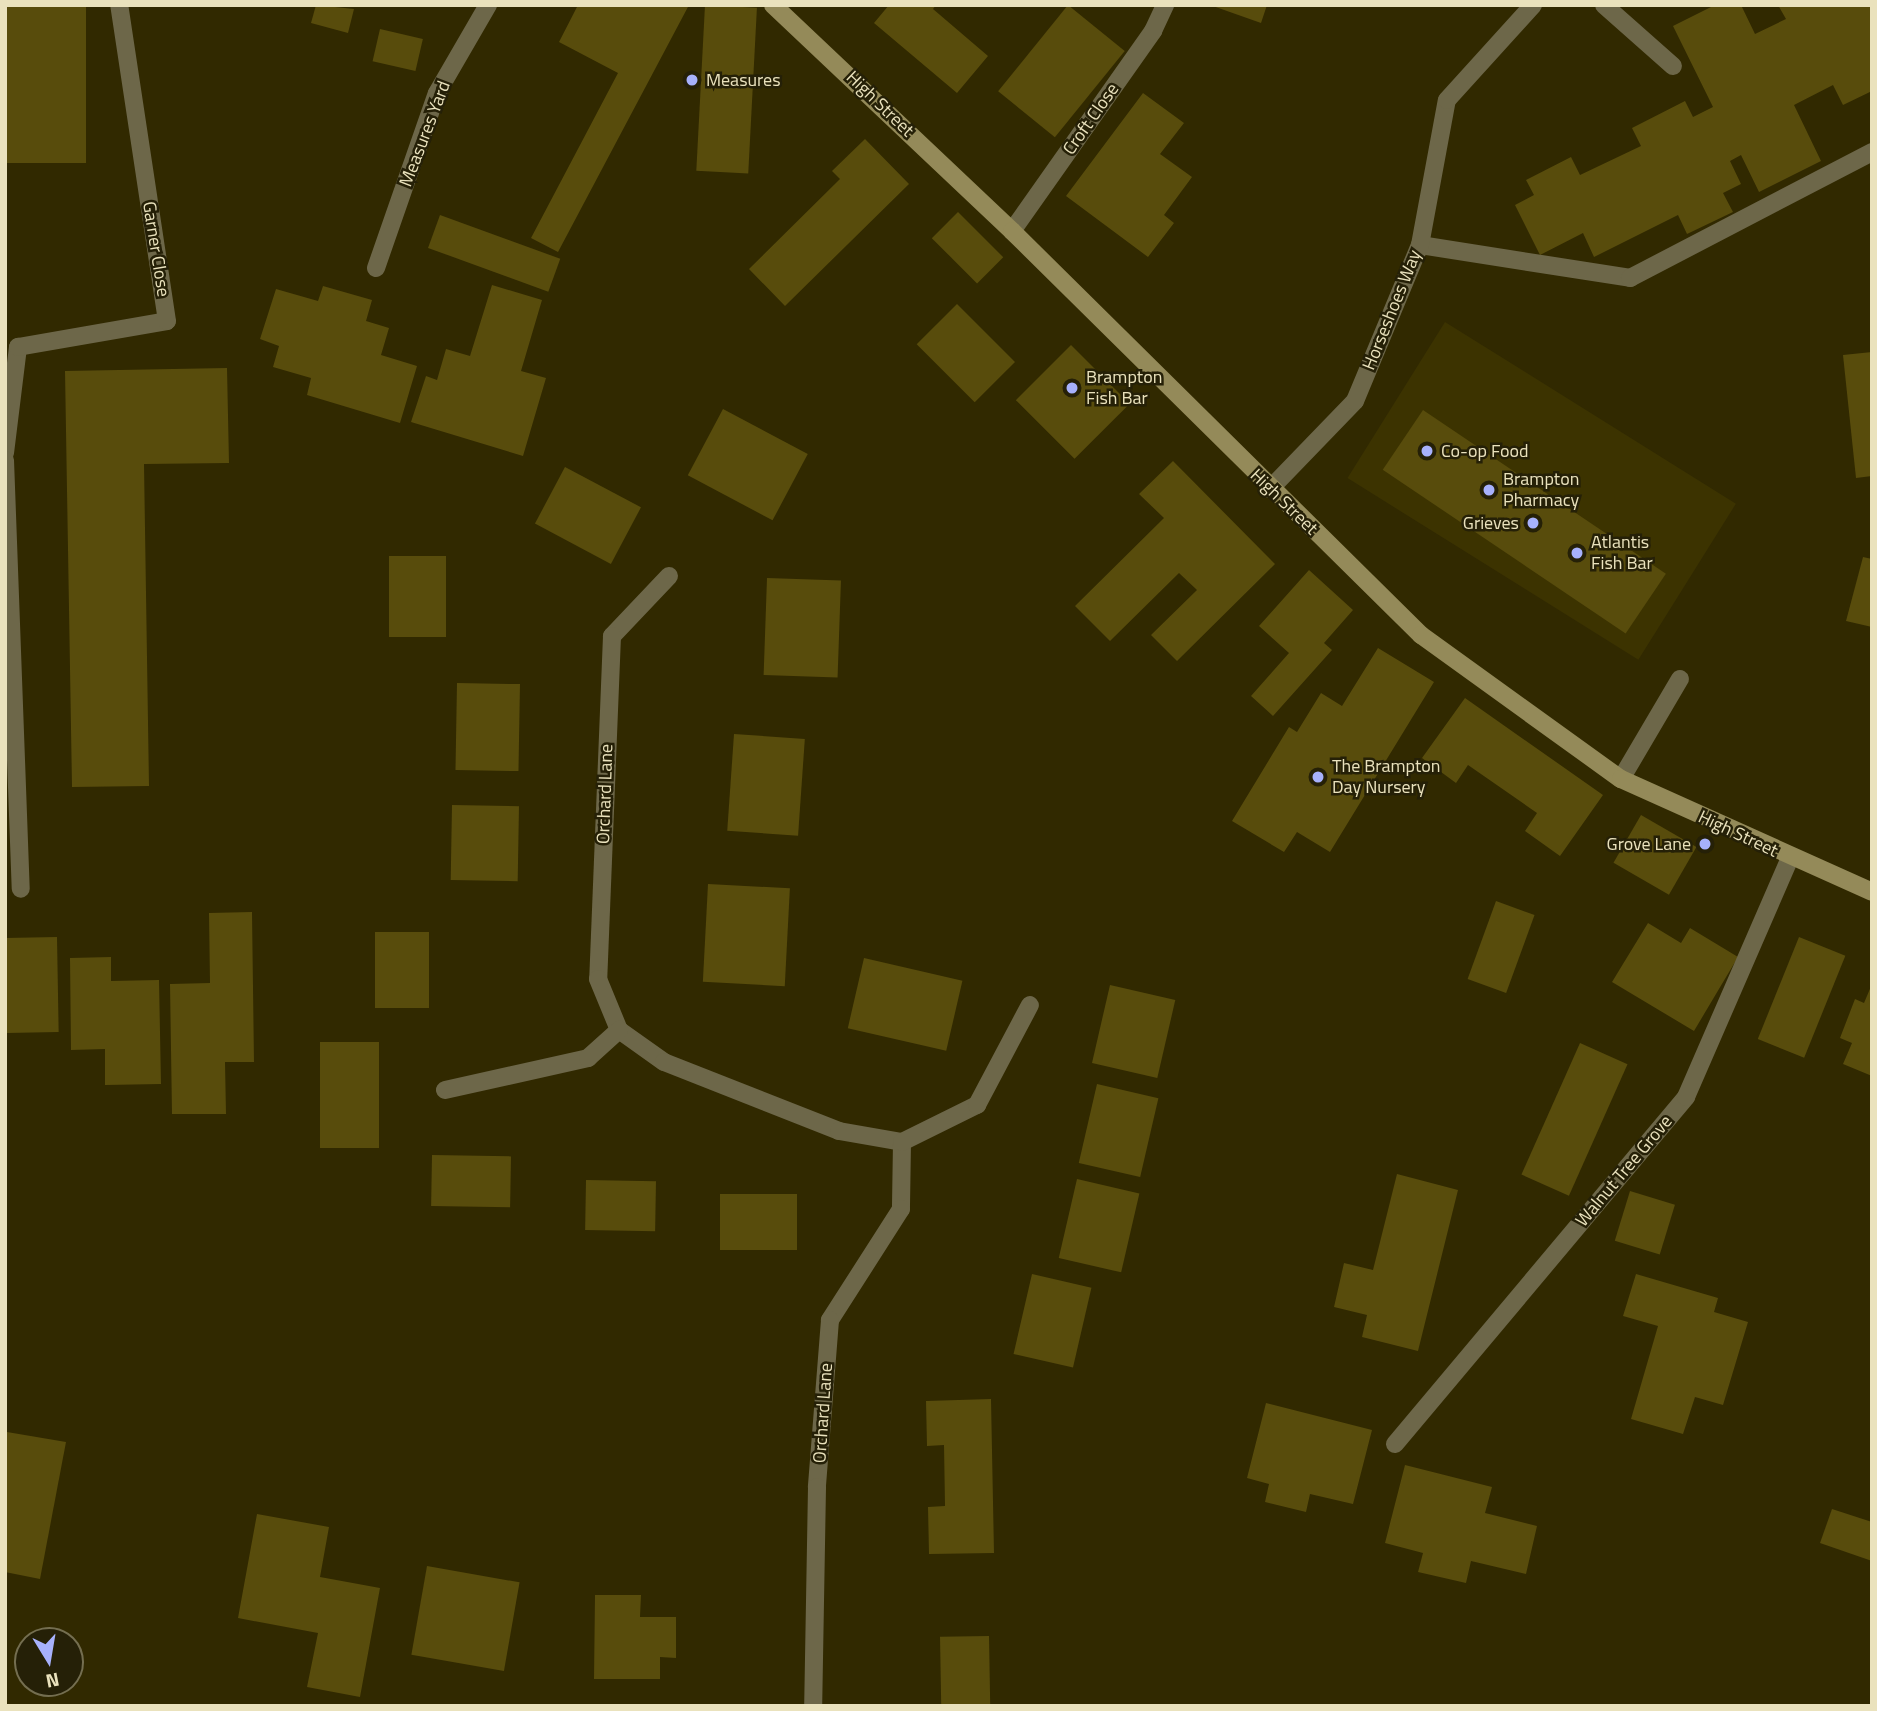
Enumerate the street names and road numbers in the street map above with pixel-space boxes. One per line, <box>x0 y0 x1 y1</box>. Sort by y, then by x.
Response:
street label: High Street <box>842 67 918 141</box>
street label: Measures Yard <box>395 78 455 190</box>
street label: Croft Close <box>1059 79 1123 159</box>
street label: Garner Close <box>138 200 174 298</box>
street label: Horseshoes Way <box>1358 247 1426 373</box>
street label: High Street <box>1246 465 1322 539</box>
street label: Orchard Lane <box>592 743 618 845</box>
street label: High Street <box>1695 806 1781 862</box>
street label: Walnut Tree Grove <box>1571 1111 1677 1231</box>
street label: Orchard Lane <box>809 1362 837 1464</box>

